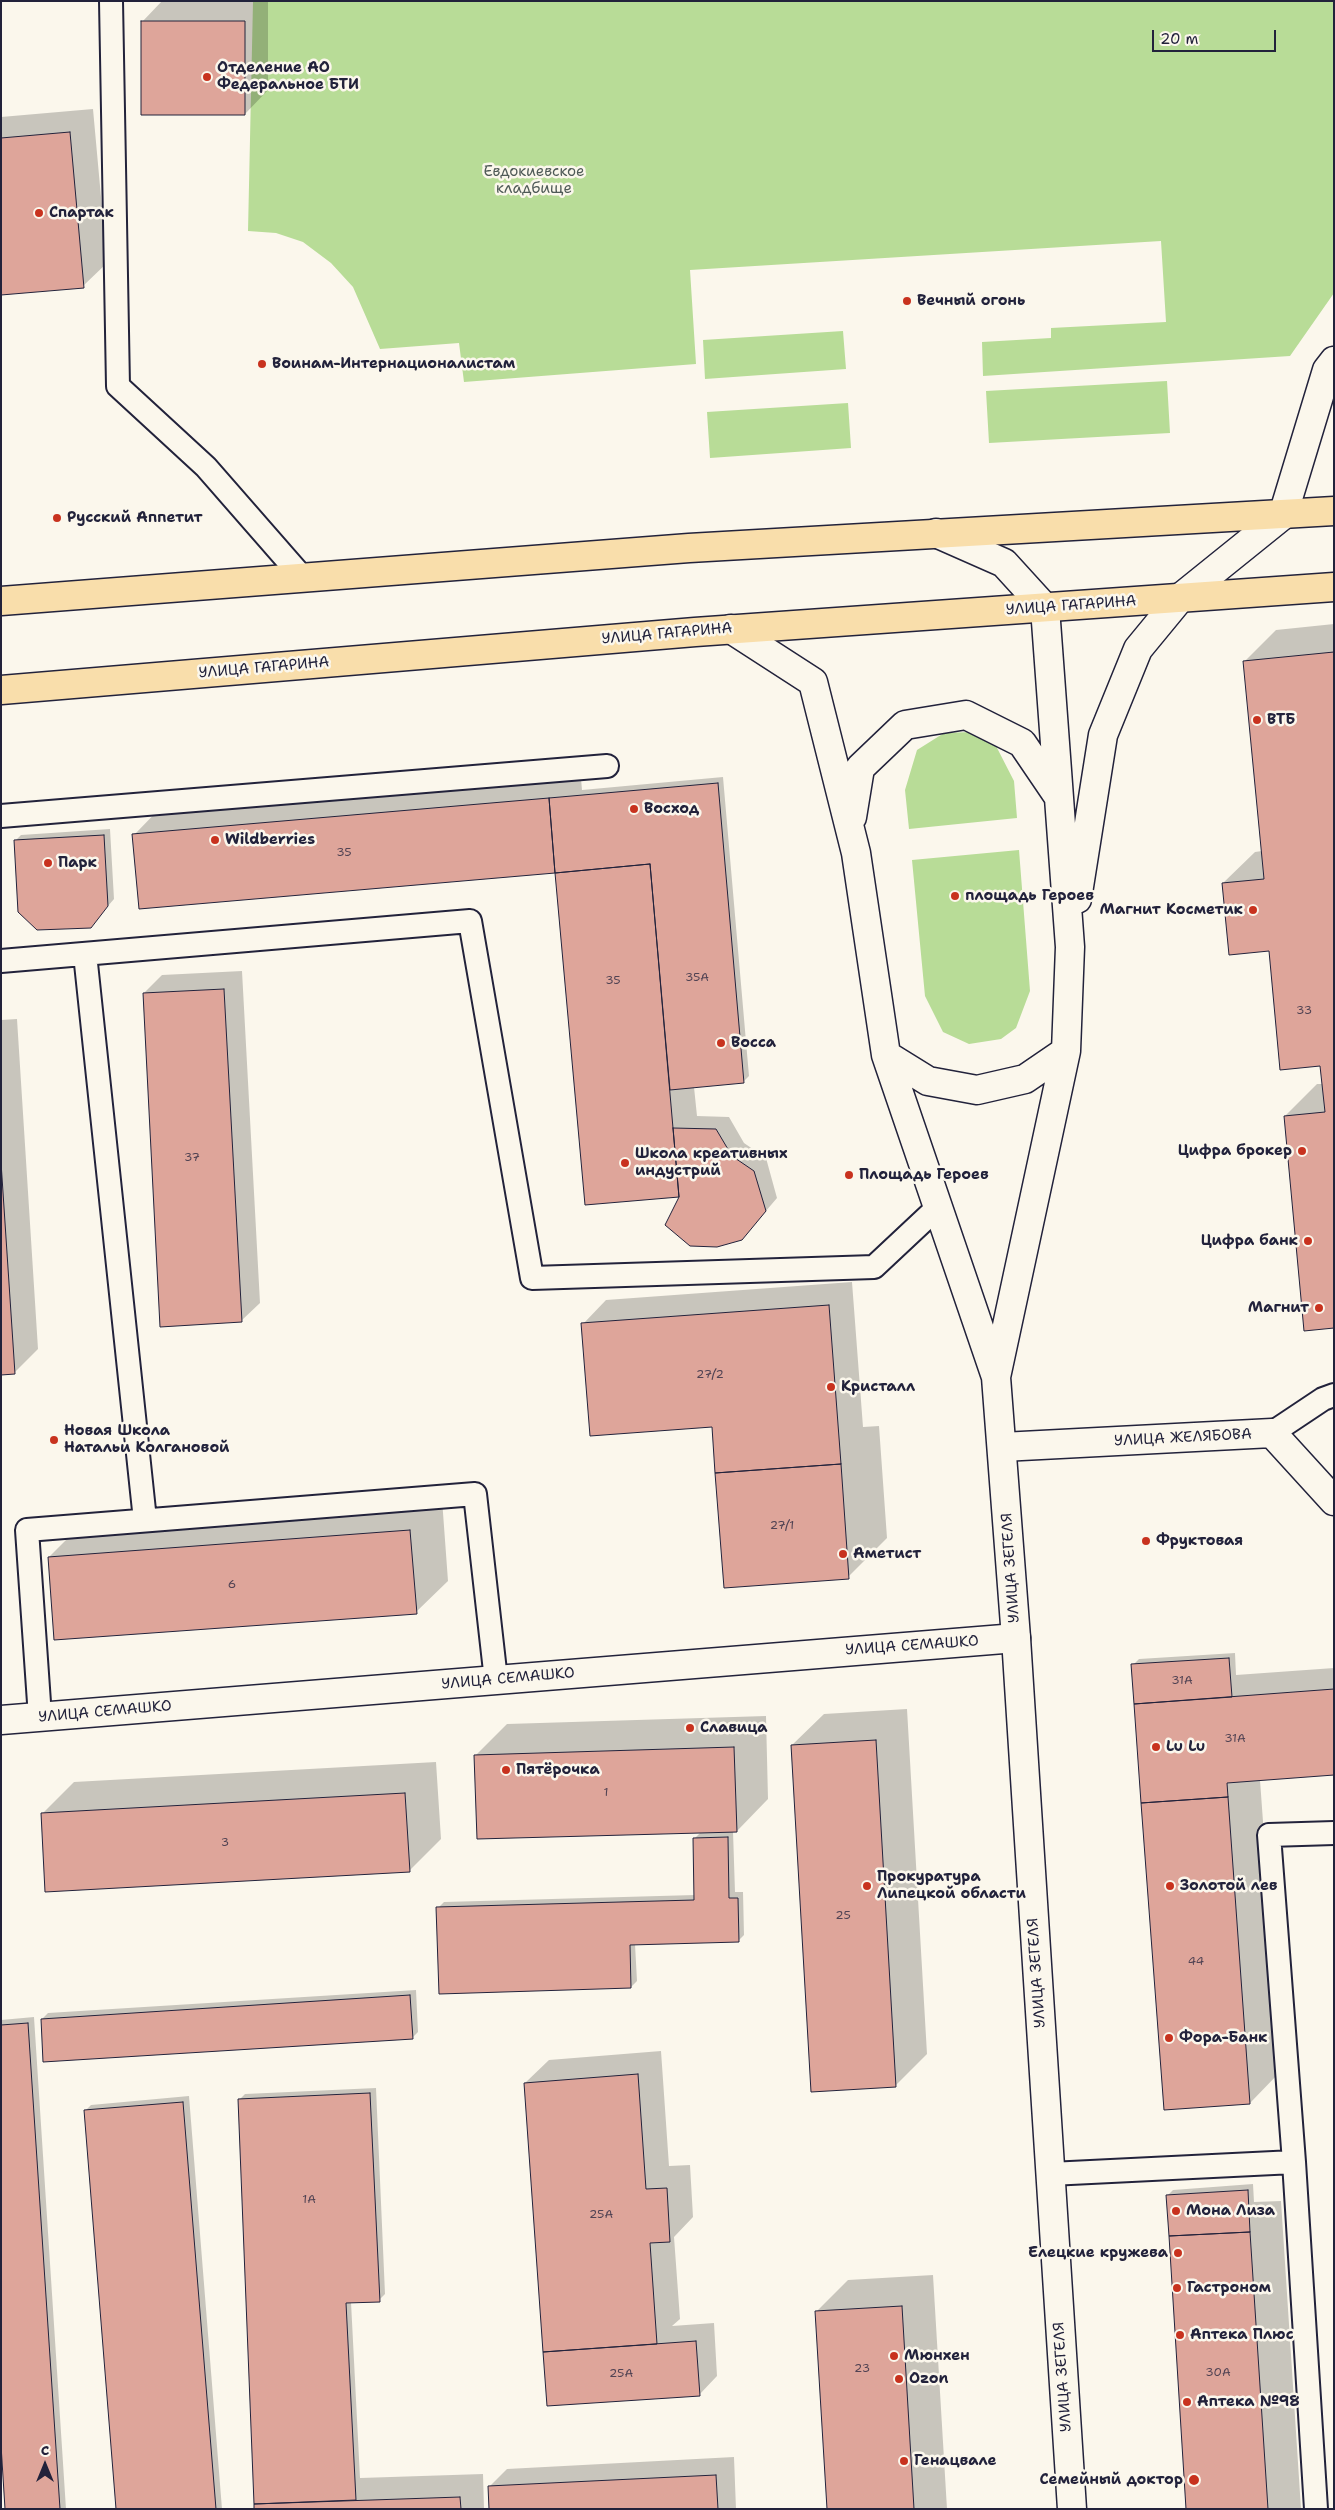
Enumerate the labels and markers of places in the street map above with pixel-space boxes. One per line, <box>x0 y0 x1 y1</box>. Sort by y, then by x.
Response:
place label: Отделение АО Федеральное БТИ <box>217 59 359 94</box>
marker: Отделение АО Федеральное БТИ <box>201 71 213 83</box>
place label: Спартак <box>49 204 114 222</box>
marker: Спартак <box>33 207 45 219</box>
place label: Вечный огонь <box>917 292 1025 310</box>
marker: Вечный огонь <box>901 295 913 307</box>
place label: Воинам-Интернационалистам <box>272 355 515 373</box>
marker: Воинам-Интернационалистам <box>256 358 268 370</box>
place label: Русский Аппетит <box>67 509 202 527</box>
marker: Русский Аппетит <box>51 512 63 524</box>
place label: ВТБ <box>1267 711 1295 729</box>
marker: ВТБ <box>1251 714 1263 726</box>
place label: Восход <box>644 800 699 818</box>
marker: Восход <box>628 803 640 815</box>
place label: Wildberries <box>225 831 315 849</box>
marker: Wildberries <box>209 834 221 846</box>
place label: Парк <box>58 854 97 872</box>
marker: Парк <box>42 857 54 869</box>
place label: площадь Героев <box>965 887 1094 905</box>
marker: площадь Героев <box>949 890 961 902</box>
place label: Магнит Косметик <box>1099 901 1243 919</box>
marker: Магнит Косметик <box>1247 904 1259 916</box>
place label: Bocca <box>731 1034 776 1052</box>
marker: Bocca <box>715 1037 727 1049</box>
place label: Цифра брокер <box>1178 1142 1292 1160</box>
place label: Школа креативных индустрий <box>635 1145 788 1180</box>
marker: Цифра брокер <box>1296 1145 1308 1157</box>
marker: Школа креативных индустрий <box>619 1157 631 1169</box>
place label: Площадь Героев <box>859 1166 989 1184</box>
marker: Площадь Героев <box>843 1169 855 1181</box>
place label: Цифра банк <box>1201 1232 1298 1250</box>
marker: Цифра банк <box>1302 1235 1314 1247</box>
place label: Магнит <box>1248 1299 1309 1317</box>
marker: Магнит <box>1313 1302 1325 1314</box>
place label: Кристалл <box>841 1378 915 1396</box>
marker: Кристалл <box>825 1381 837 1393</box>
place label: Новая Школа Натальи Колгановой <box>64 1422 229 1457</box>
marker: Новая Школа Натальи Колгановой <box>48 1434 60 1446</box>
place label: Фруктовая <box>1156 1532 1243 1550</box>
marker: Фруктовая <box>1140 1535 1152 1547</box>
place label: Аметист <box>853 1545 921 1563</box>
marker: Аметист <box>837 1548 849 1560</box>
place label: Славица <box>700 1719 768 1737</box>
marker: Славица <box>684 1722 696 1734</box>
place label: Lu Lu <box>1166 1738 1205 1756</box>
marker: Lu Lu <box>1150 1741 1162 1753</box>
place label: Пятёрочка <box>516 1761 600 1779</box>
marker: Пятёрочка <box>500 1764 512 1776</box>
place label: Прокуратура Липецкой области <box>877 1868 1026 1903</box>
place label: Золотой лев <box>1180 1877 1277 1895</box>
marker: Прокуратура Липецкой области <box>861 1880 873 1892</box>
marker: Золотой лев <box>1164 1880 1176 1892</box>
place label: Фора-Банк <box>1179 2029 1268 2047</box>
marker: Фора-Банк <box>1163 2032 1175 2044</box>
place label: Мона Лиза <box>1186 2202 1275 2220</box>
marker: Мона Лиза <box>1170 2205 1182 2217</box>
place label: Елецкие кружева <box>1028 2244 1168 2262</box>
marker: Елецкие кружева <box>1172 2247 1184 2259</box>
place label: Гастроном <box>1187 2279 1271 2297</box>
marker: Гастроном <box>1171 2282 1183 2294</box>
place label: Аптека Плюс <box>1190 2326 1294 2344</box>
marker: Аптека Плюс <box>1174 2329 1186 2341</box>
place label: Мюнхен <box>904 2347 970 2365</box>
marker: Мюнхен <box>888 2350 900 2362</box>
place label: Ozon <box>909 2370 949 2388</box>
marker: Ozon <box>893 2373 905 2385</box>
place label: Аптека №98 <box>1197 2393 1300 2411</box>
marker: Аптека №98 <box>1181 2396 1193 2408</box>
place label: Генацвале <box>914 2452 997 2470</box>
marker: Генацвале <box>898 2455 910 2467</box>
place label: Семейный доктор <box>1040 2471 1183 2489</box>
marker: Семейный доктор <box>1187 2473 1201 2487</box>

